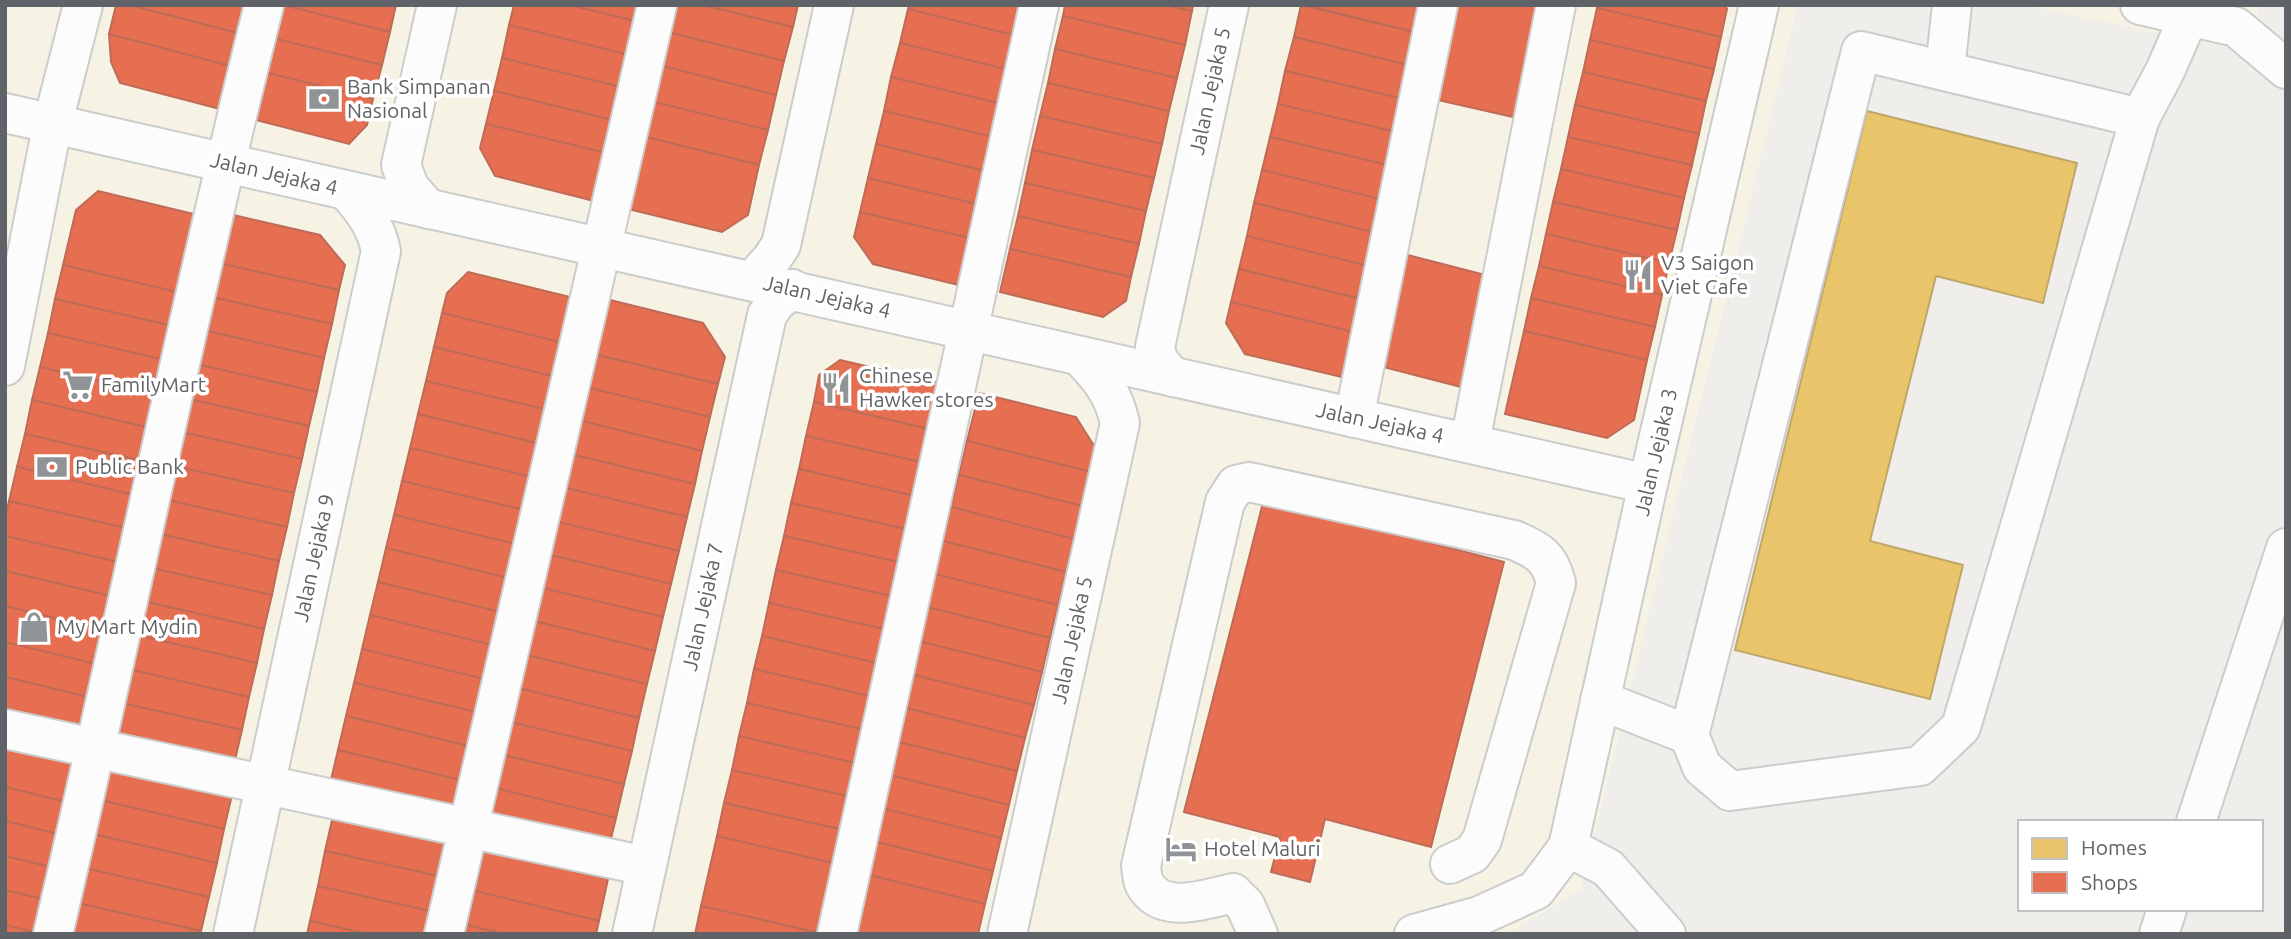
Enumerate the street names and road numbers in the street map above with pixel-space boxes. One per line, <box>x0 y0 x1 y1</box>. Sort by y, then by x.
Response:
street label: Jalan Jejaka 5 <box>1184 25 1234 157</box>
street label: Jalan Jejaka 4 <box>208 147 340 199</box>
street label: Jalan Jejaka 4 <box>761 270 893 322</box>
street label: Jalan Jejaka 3 <box>1629 386 1681 518</box>
street label: Jalan Jejaka 4 <box>1314 397 1446 447</box>
street label: Jalan Jejaka 9 <box>288 492 338 624</box>
street label: Jalan Jejaka 7 <box>677 541 727 673</box>
street label: Jalan Jejaka 5 <box>1046 574 1096 706</box>

